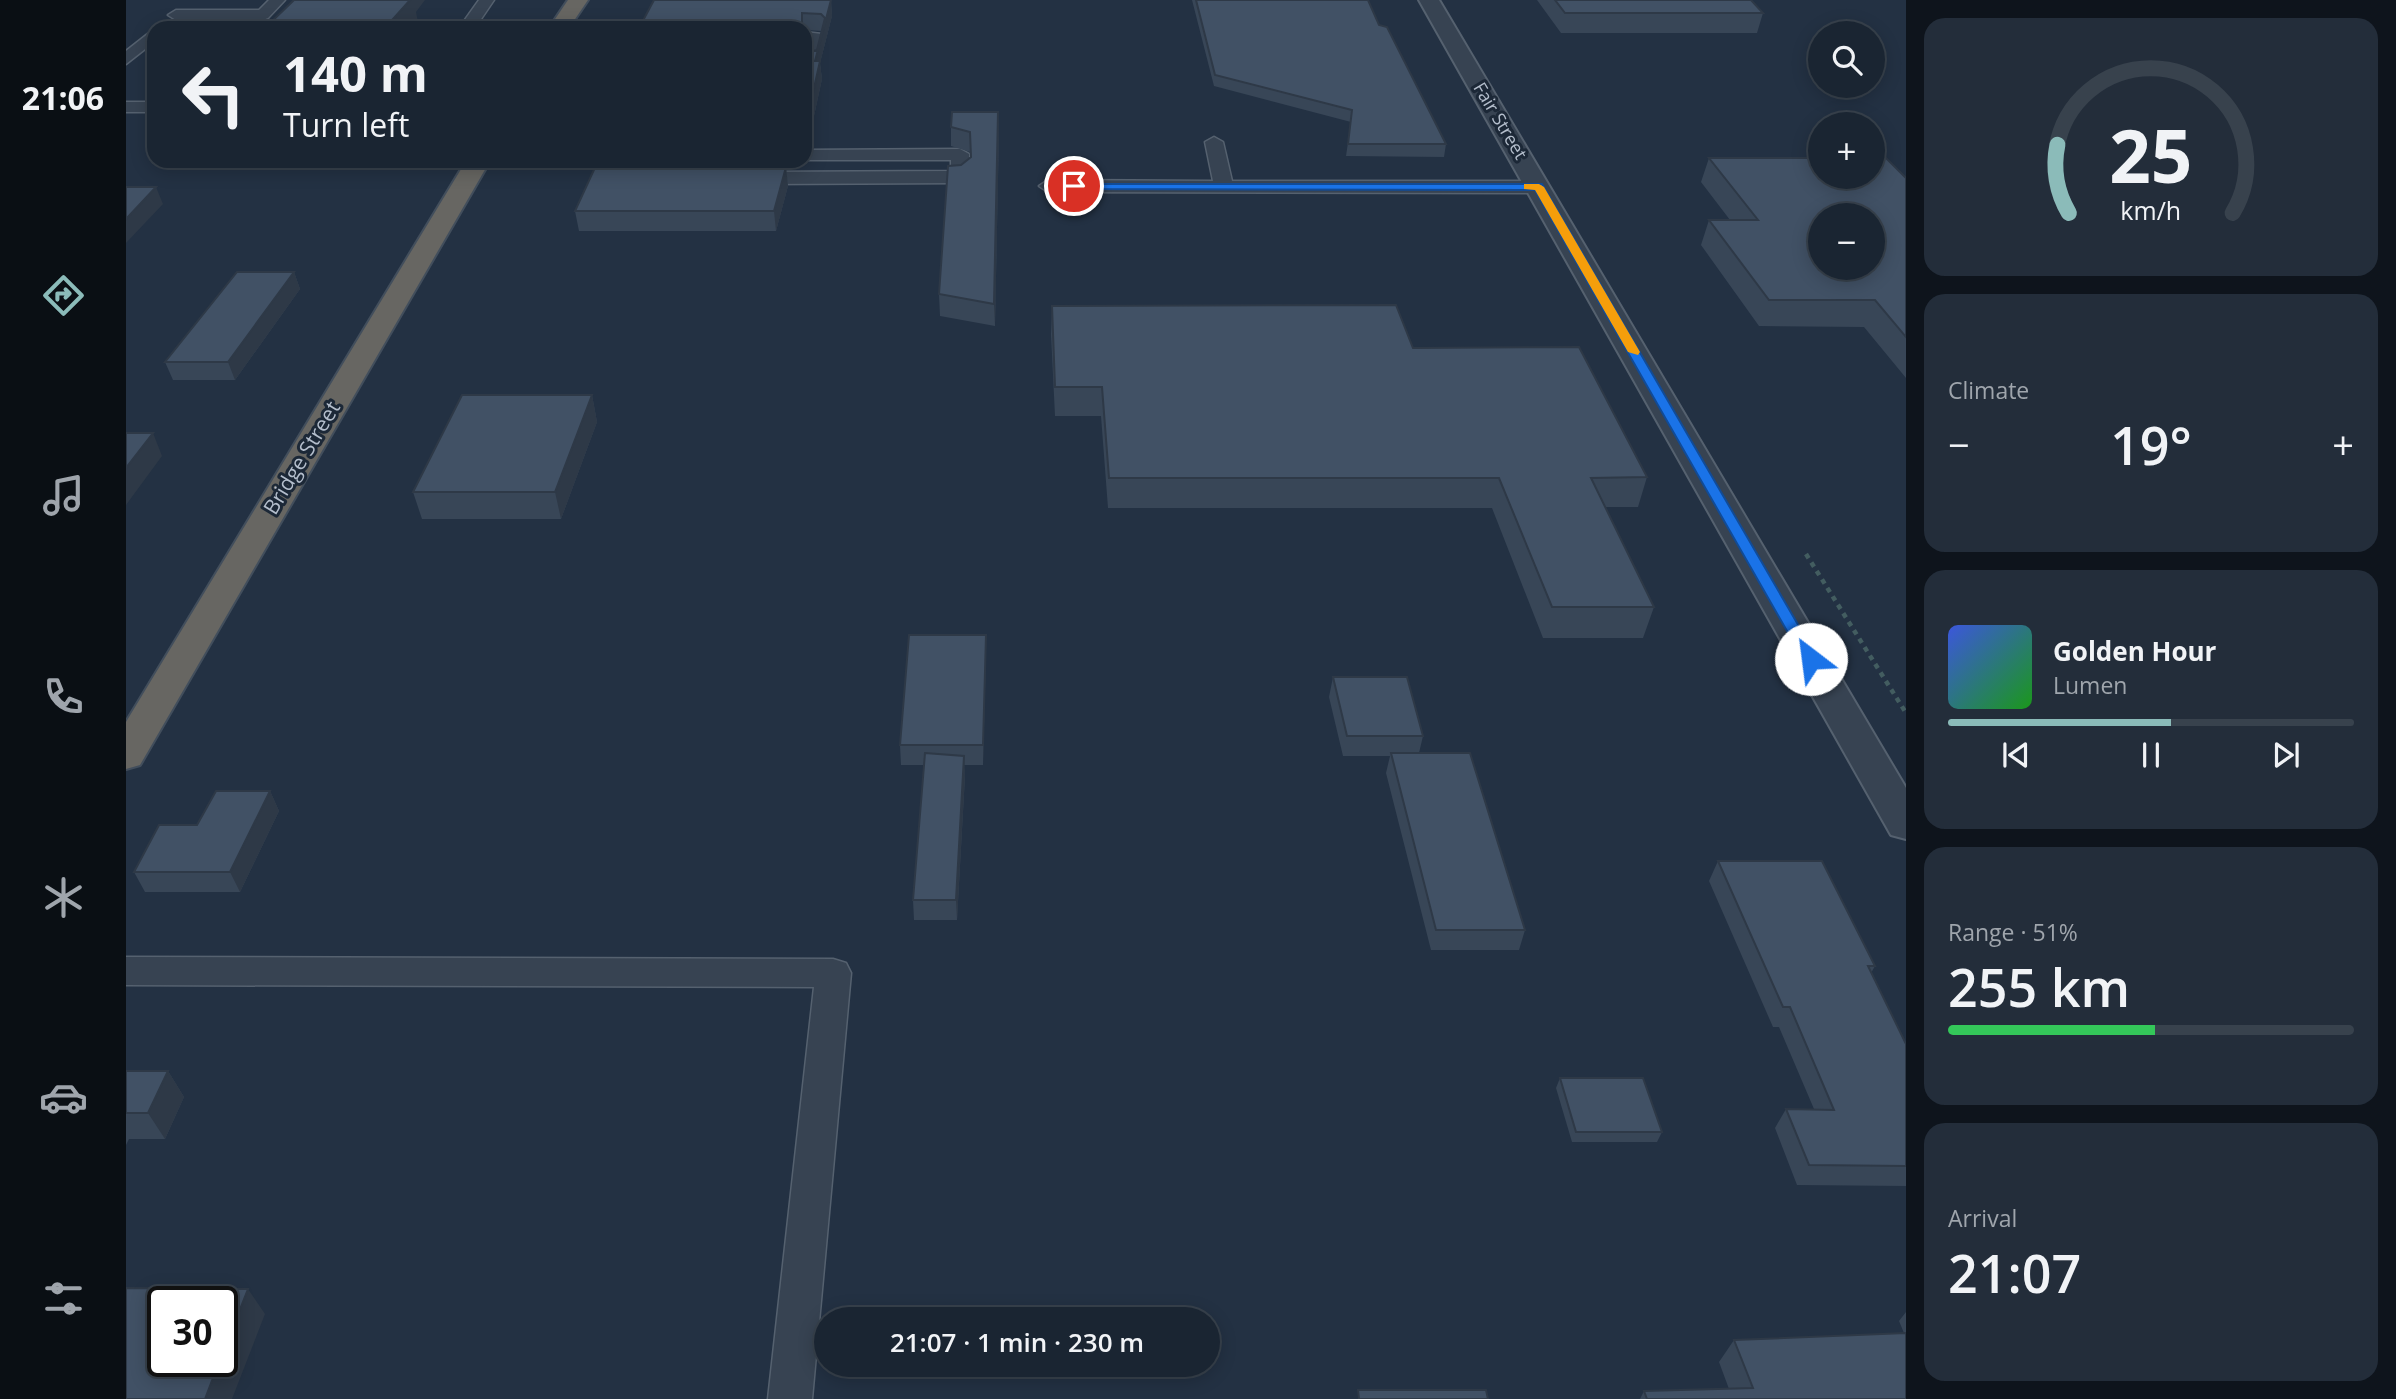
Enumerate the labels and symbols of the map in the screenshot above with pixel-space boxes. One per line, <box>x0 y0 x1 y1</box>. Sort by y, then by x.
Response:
street label: Fair Street <box>1468 77 1533 164</box>
pin <box>1044 156 1104 216</box>
street label: Bridge Street <box>256 396 346 519</box>
position arrow <box>1774 622 1848 696</box>
speed limit sign: 30 <box>147 1286 238 1377</box>

